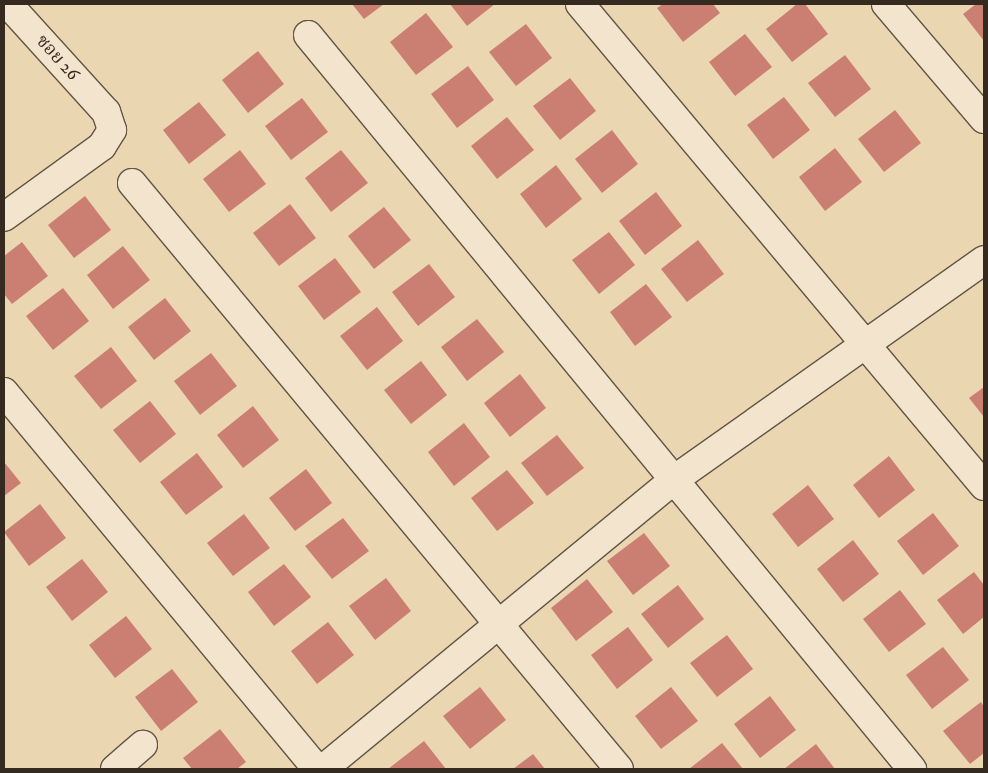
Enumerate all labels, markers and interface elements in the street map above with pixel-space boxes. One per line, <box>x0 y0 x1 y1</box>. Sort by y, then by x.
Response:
street label: ซอย 26 <box>31 31 83 85</box>

